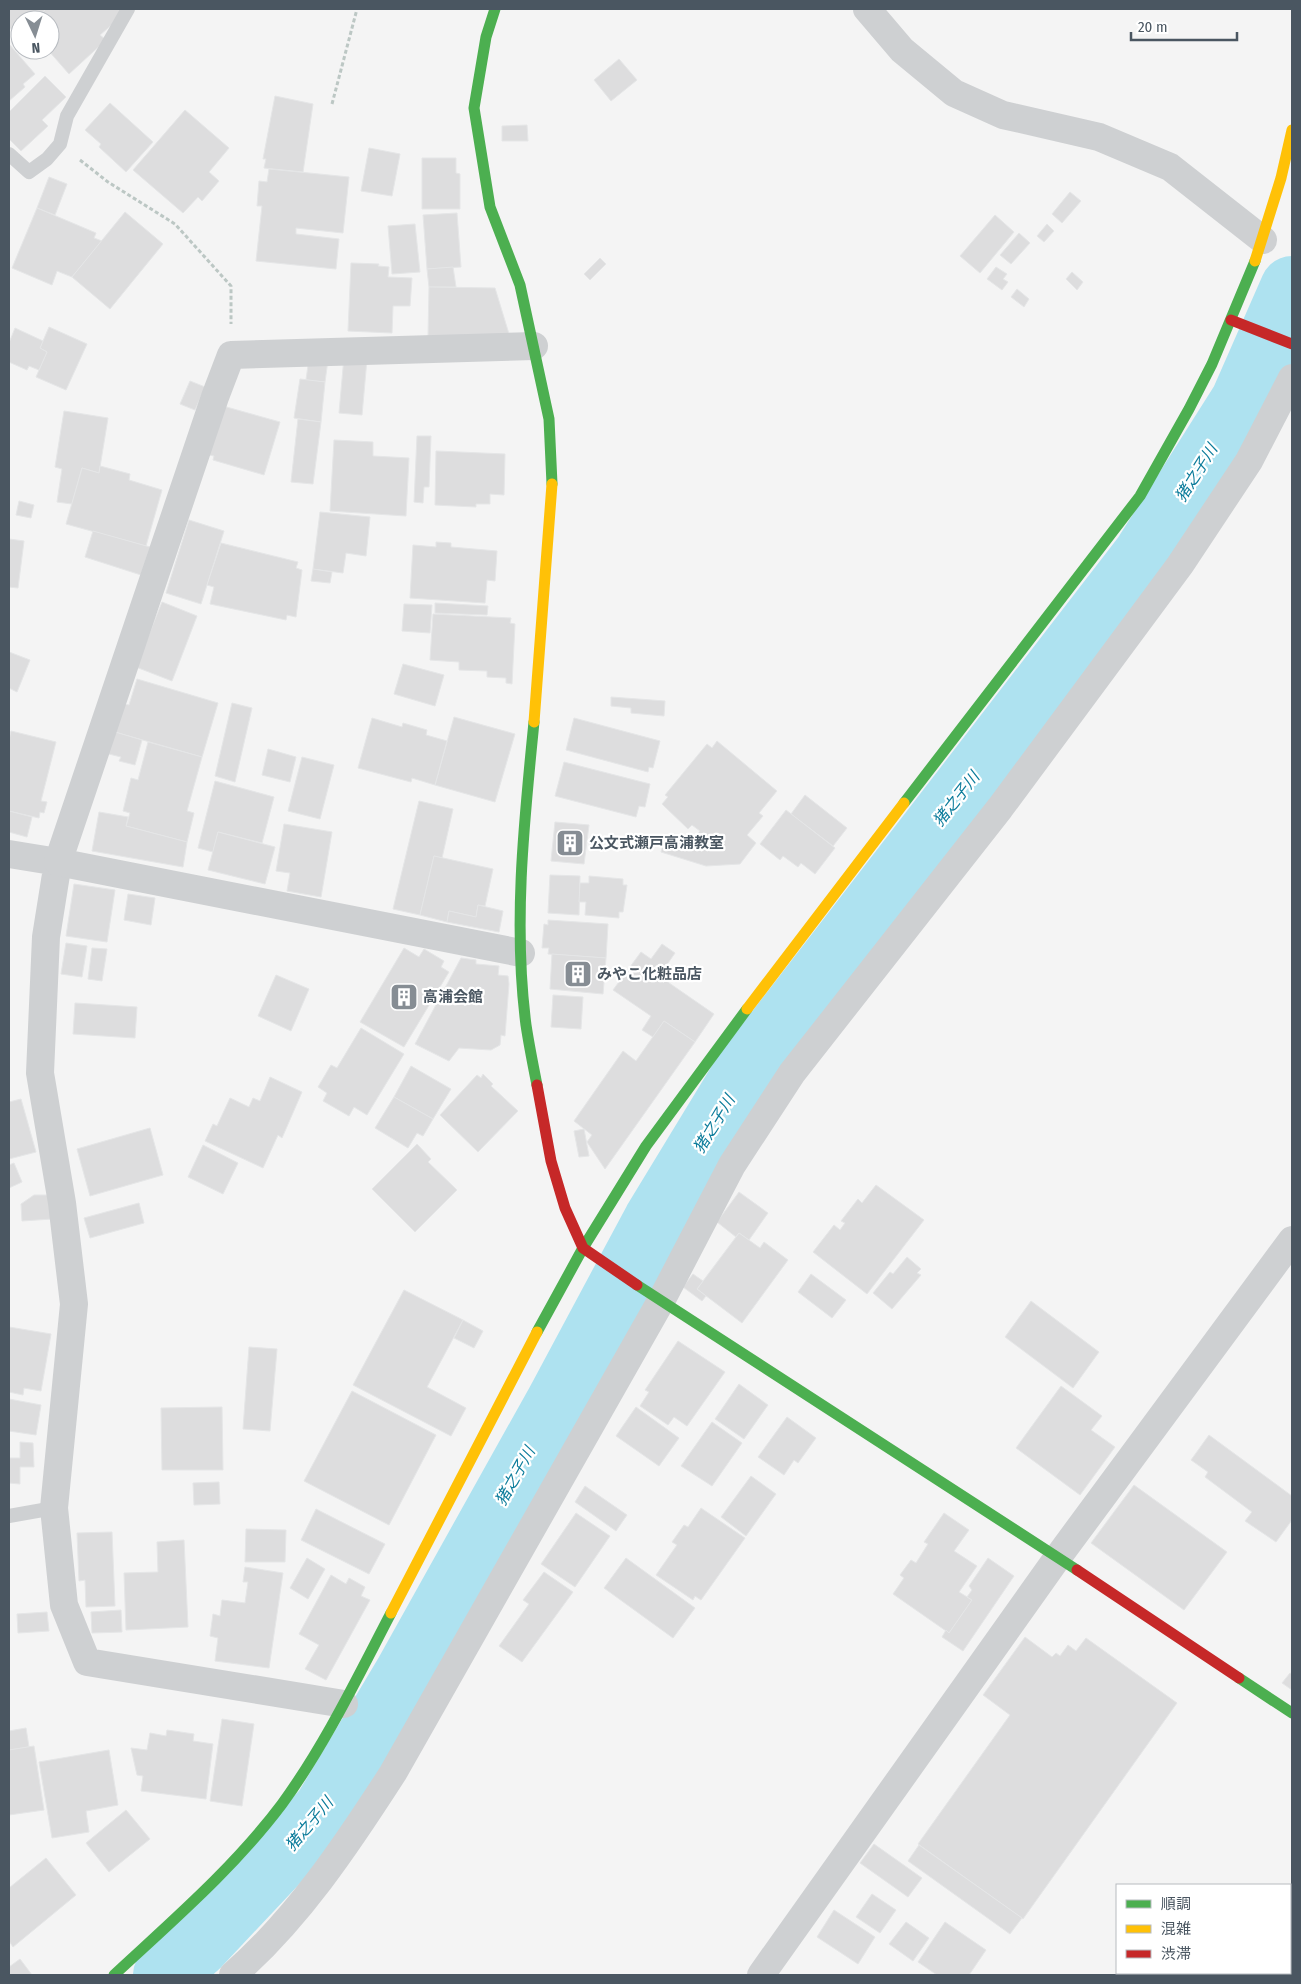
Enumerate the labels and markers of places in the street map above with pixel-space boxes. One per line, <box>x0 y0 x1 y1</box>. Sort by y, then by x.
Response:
building icon: 公文式瀬戸高浦教室 <box>555 828 585 858</box>
place label: 公文式瀬戸高浦教室 <box>589 834 724 852</box>
building icon: みやこ化粧品店 <box>563 959 593 989</box>
place label: みやこ化粧品店 <box>597 965 702 983</box>
building icon: 高浦会館 <box>389 982 419 1012</box>
place label: 高浦会館 <box>423 988 483 1006</box>

